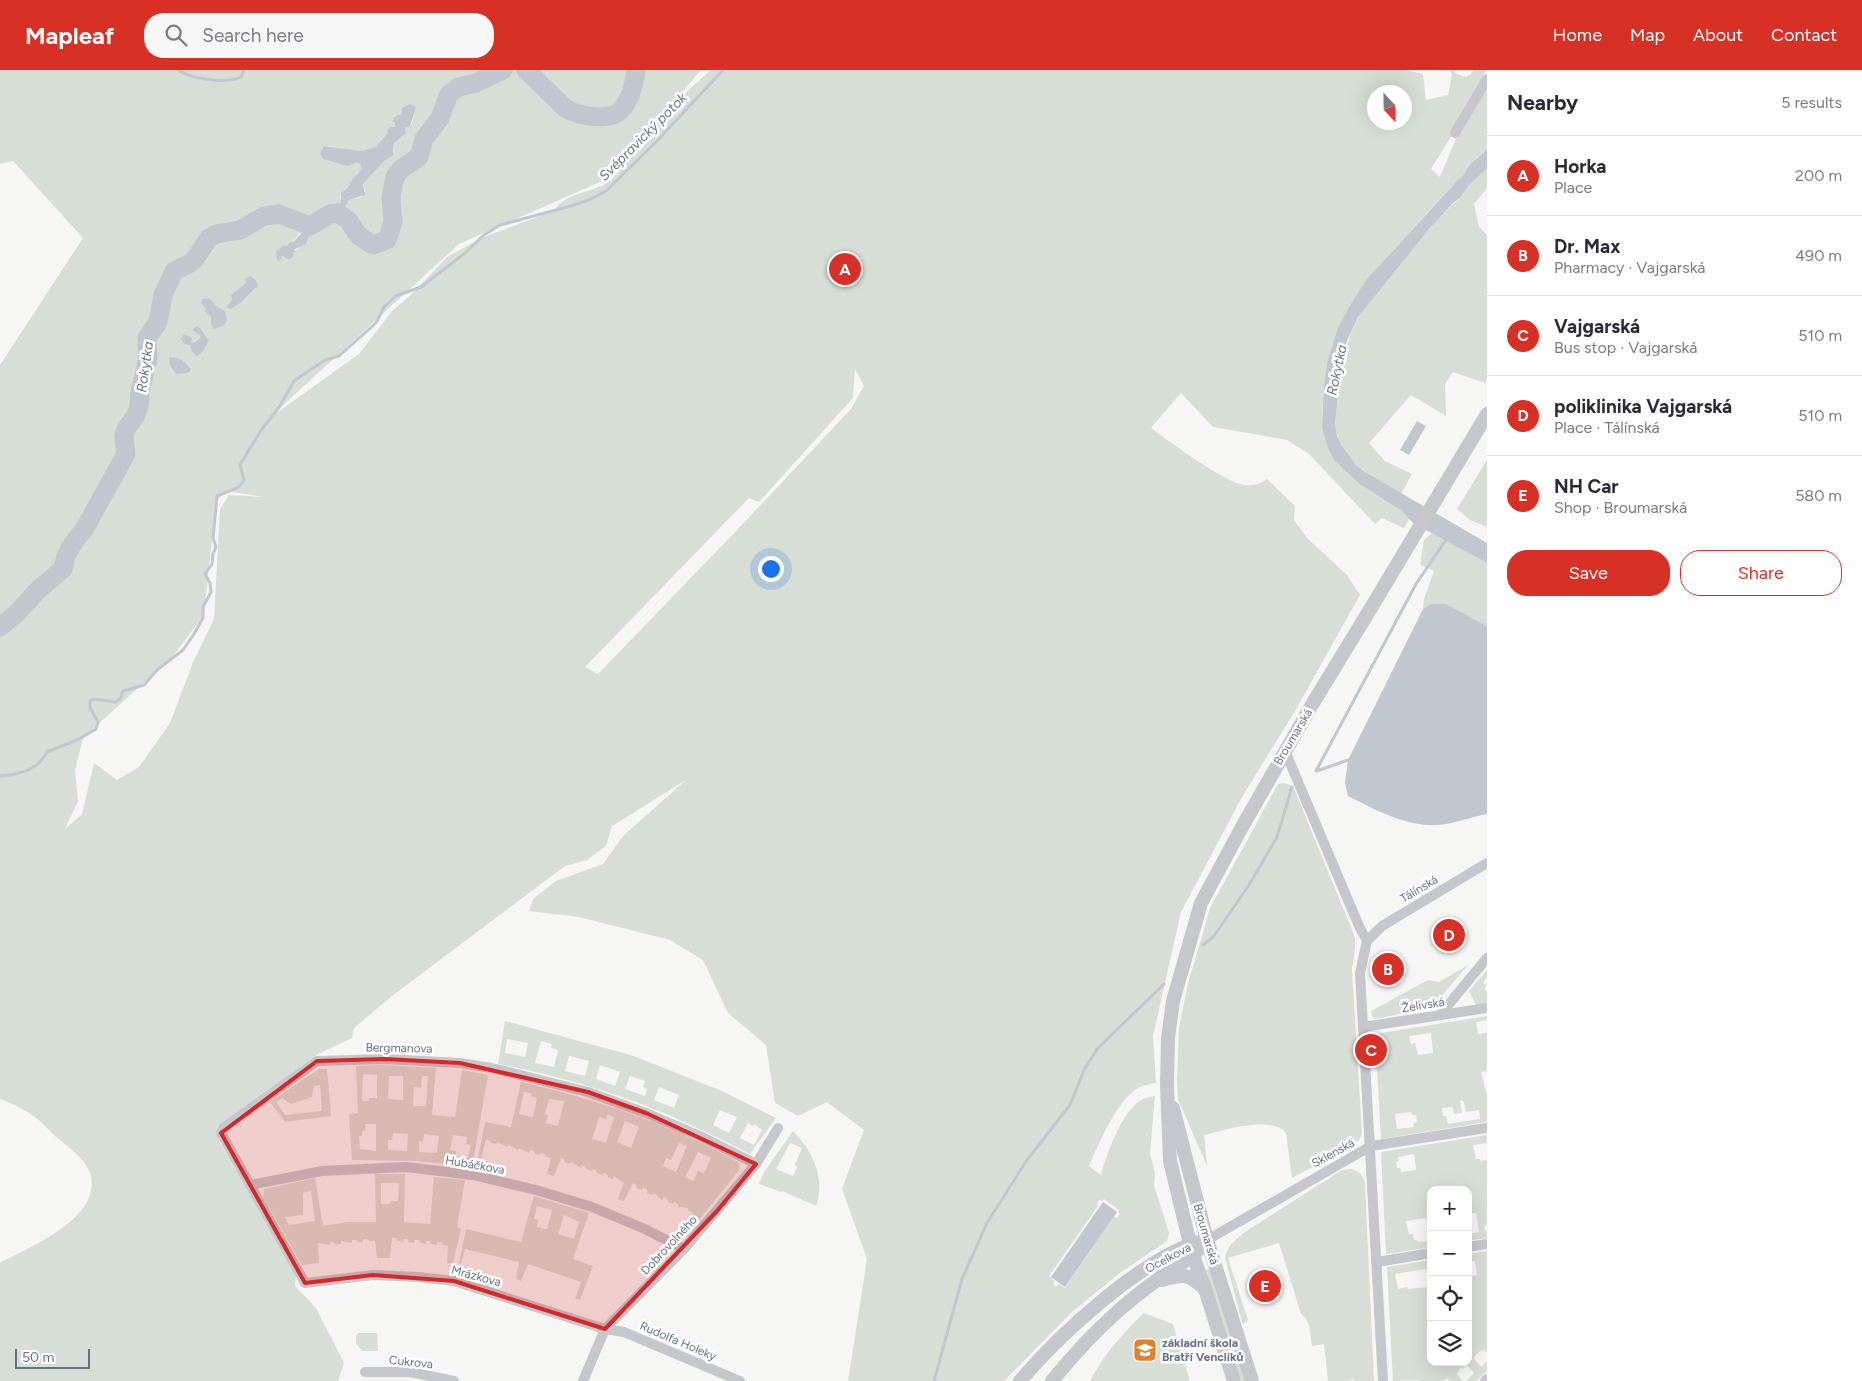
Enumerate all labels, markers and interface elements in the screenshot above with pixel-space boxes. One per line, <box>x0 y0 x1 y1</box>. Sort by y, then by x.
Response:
search box <box>144 13 494 58</box>
text: Mapleaf <box>25 21 114 50</box>
icon: search <box>162 21 190 49</box>
text: Search here <box>202 24 304 47</box>
text: Home <box>1553 24 1602 46</box>
text: Map <box>1630 24 1665 46</box>
text: About <box>1693 24 1743 46</box>
text: Contact <box>1771 24 1837 46</box>
north arrow <box>1367 85 1412 130</box>
water label: Svépravický potok <box>596 89 691 184</box>
text: Nearby <box>1507 90 1578 115</box>
text: 5 results <box>1781 93 1842 112</box>
text: Horka <box>1554 155 1606 178</box>
text: A <box>1517 166 1529 185</box>
text: 200 m <box>1795 166 1842 185</box>
text: Place <box>1554 178 1592 197</box>
text: Dr. Max <box>1554 235 1620 258</box>
text: B <box>1518 246 1528 265</box>
text: 490 m <box>1795 246 1842 265</box>
pin: A <box>829 250 861 288</box>
text: Pharmacy · Vajgarská <box>1554 258 1705 277</box>
text: Vajgarská <box>1554 315 1640 338</box>
text: C <box>1517 326 1529 345</box>
text: 510 m <box>1798 326 1842 345</box>
text: Bus stop · Vajgarská <box>1554 338 1697 357</box>
water label: Rokytka <box>133 340 157 394</box>
water label: Rokytka <box>1323 343 1351 397</box>
text: poliklinika Vajgarská <box>1554 395 1732 418</box>
text: D <box>1517 406 1529 425</box>
text: 510 m <box>1798 406 1842 425</box>
text: Place · Tálínská <box>1554 418 1660 437</box>
text: NH Car <box>1554 475 1619 498</box>
text: E <box>1518 486 1528 505</box>
text: 580 m <box>1795 486 1842 505</box>
text: Shop · Broumarská <box>1554 498 1687 517</box>
button: Save <box>1507 550 1670 596</box>
button: Share <box>1680 550 1842 596</box>
your location <box>758 556 784 582</box>
street label: Broumarská <box>1271 706 1315 768</box>
street label: Tálínská <box>1398 872 1440 906</box>
pin: D <box>1433 916 1465 954</box>
pin: B <box>1372 950 1404 988</box>
street label: Želivská <box>1401 995 1445 1015</box>
pin: C <box>1355 1031 1387 1069</box>
street label: Bergmanova <box>365 1040 433 1056</box>
street label: Sklenská <box>1309 1136 1357 1170</box>
street label: Hubáčkova <box>444 1153 506 1177</box>
map controls <box>1427 1186 1472 1366</box>
button: + <box>1427 1186 1472 1231</box>
street label: Broumarská <box>1191 1202 1221 1266</box>
street label: Dobrovolného <box>638 1213 700 1277</box>
button: − <box>1427 1231 1472 1276</box>
street label: Ocelkova <box>1143 1240 1193 1276</box>
street label: Mrázkova <box>450 1263 502 1289</box>
pin: E <box>1249 1267 1281 1305</box>
button: locate <box>1427 1276 1472 1321</box>
street label: Rudolfa Holeky <box>638 1319 719 1364</box>
button: layers <box>1427 1321 1472 1366</box>
place label: základní škola Bratří Venclíků <box>1162 1336 1243 1364</box>
school or university icon: základní škola Bratří Venclíků <box>1132 1337 1158 1363</box>
scale bar <box>15 1346 90 1369</box>
text: 50 m <box>22 1349 54 1366</box>
street label: Cukrova <box>388 1353 434 1371</box>

